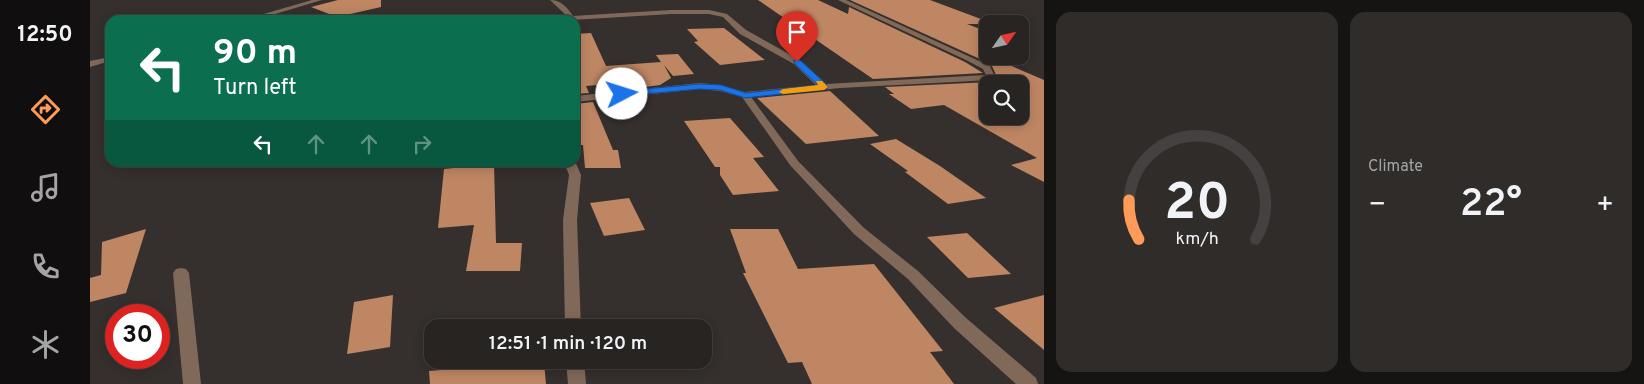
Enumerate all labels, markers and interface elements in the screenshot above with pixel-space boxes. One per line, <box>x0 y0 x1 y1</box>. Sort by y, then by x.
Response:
pin <box>776 11 818 62</box>
north arrow <box>979 15 1029 65</box>
map controls <box>979 15 1029 125</box>
icon: arrive <box>783 18 811 46</box>
text: 12:50 <box>17 22 73 49</box>
text: 90 m <box>213 32 297 76</box>
icon: left <box>130 35 195 100</box>
position arrow <box>595 67 647 119</box>
text: Turn left <box>213 75 296 102</box>
button: search <box>979 75 1029 125</box>
icon: directions <box>28 92 63 127</box>
icon: left <box>249 130 277 158</box>
icon: ahead <box>302 130 330 158</box>
icon: ahead <box>355 130 383 158</box>
icon: right <box>408 130 436 158</box>
text: Climate <box>1368 157 1423 177</box>
icon: music <box>28 170 63 205</box>
text: 20 <box>1164 172 1230 238</box>
text: 22° <box>1460 181 1522 230</box>
text: − <box>1368 188 1386 224</box>
text: + <box>1596 188 1614 224</box>
text: km/h <box>1175 228 1219 251</box>
icon: phone <box>28 249 63 284</box>
speed limit sign: 30 <box>105 304 170 369</box>
icon: climate <box>28 327 63 362</box>
text: 12:51 · 1 min · 120 m <box>489 332 647 356</box>

